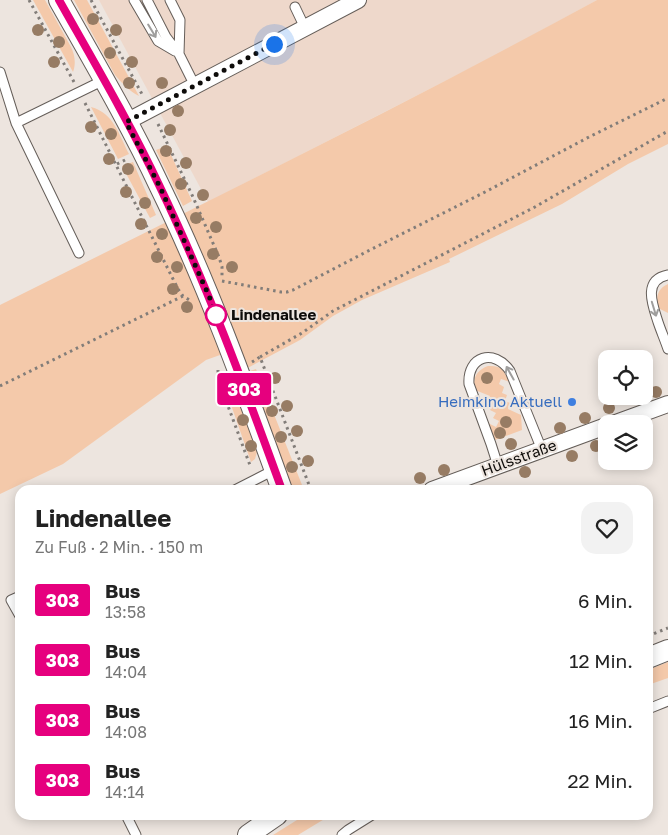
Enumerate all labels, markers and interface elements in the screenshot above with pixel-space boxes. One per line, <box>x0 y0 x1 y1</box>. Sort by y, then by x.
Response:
one-way arrow <box>147 24 157 38</box>
your location <box>262 32 287 57</box>
one-way arrow <box>650 300 659 316</box>
marker: Lindenallee <box>205 304 227 326</box>
place label: Lindenallee <box>231 305 316 323</box>
map controls <box>598 350 653 470</box>
button: locate <box>598 350 653 405</box>
one-way arrow <box>505 365 515 380</box>
line badge: 303 <box>215 373 273 405</box>
text: 303 <box>227 378 261 400</box>
place label: Heimkino Aktuell <box>438 392 562 410</box>
marker: Heimkino Aktuell <box>566 396 578 408</box>
button: layers <box>598 415 653 470</box>
street label: Hülsstraße <box>479 435 559 479</box>
button: heart <box>581 502 633 554</box>
text: Lindenallee <box>35 503 171 532</box>
text: Zu Fuß · 2 Min. · 150 m <box>35 537 203 557</box>
text: Bus <box>105 579 140 602</box>
text: 303 <box>46 589 79 611</box>
text: 6 Min. <box>578 589 633 612</box>
text: 13:58 <box>105 602 146 622</box>
text: Bus <box>105 639 140 662</box>
text: 303 <box>46 649 79 671</box>
text: 12 Min. <box>569 649 633 672</box>
text: 14:04 <box>105 662 147 682</box>
text: Bus <box>105 699 140 722</box>
text: 303 <box>46 709 79 731</box>
text: 16 Min. <box>569 709 633 732</box>
text: 14:08 <box>105 722 147 742</box>
text: Bus <box>105 759 140 782</box>
text: 303 <box>46 769 79 791</box>
text: 22 Min. <box>567 769 633 792</box>
text: 14:14 <box>105 782 145 802</box>

